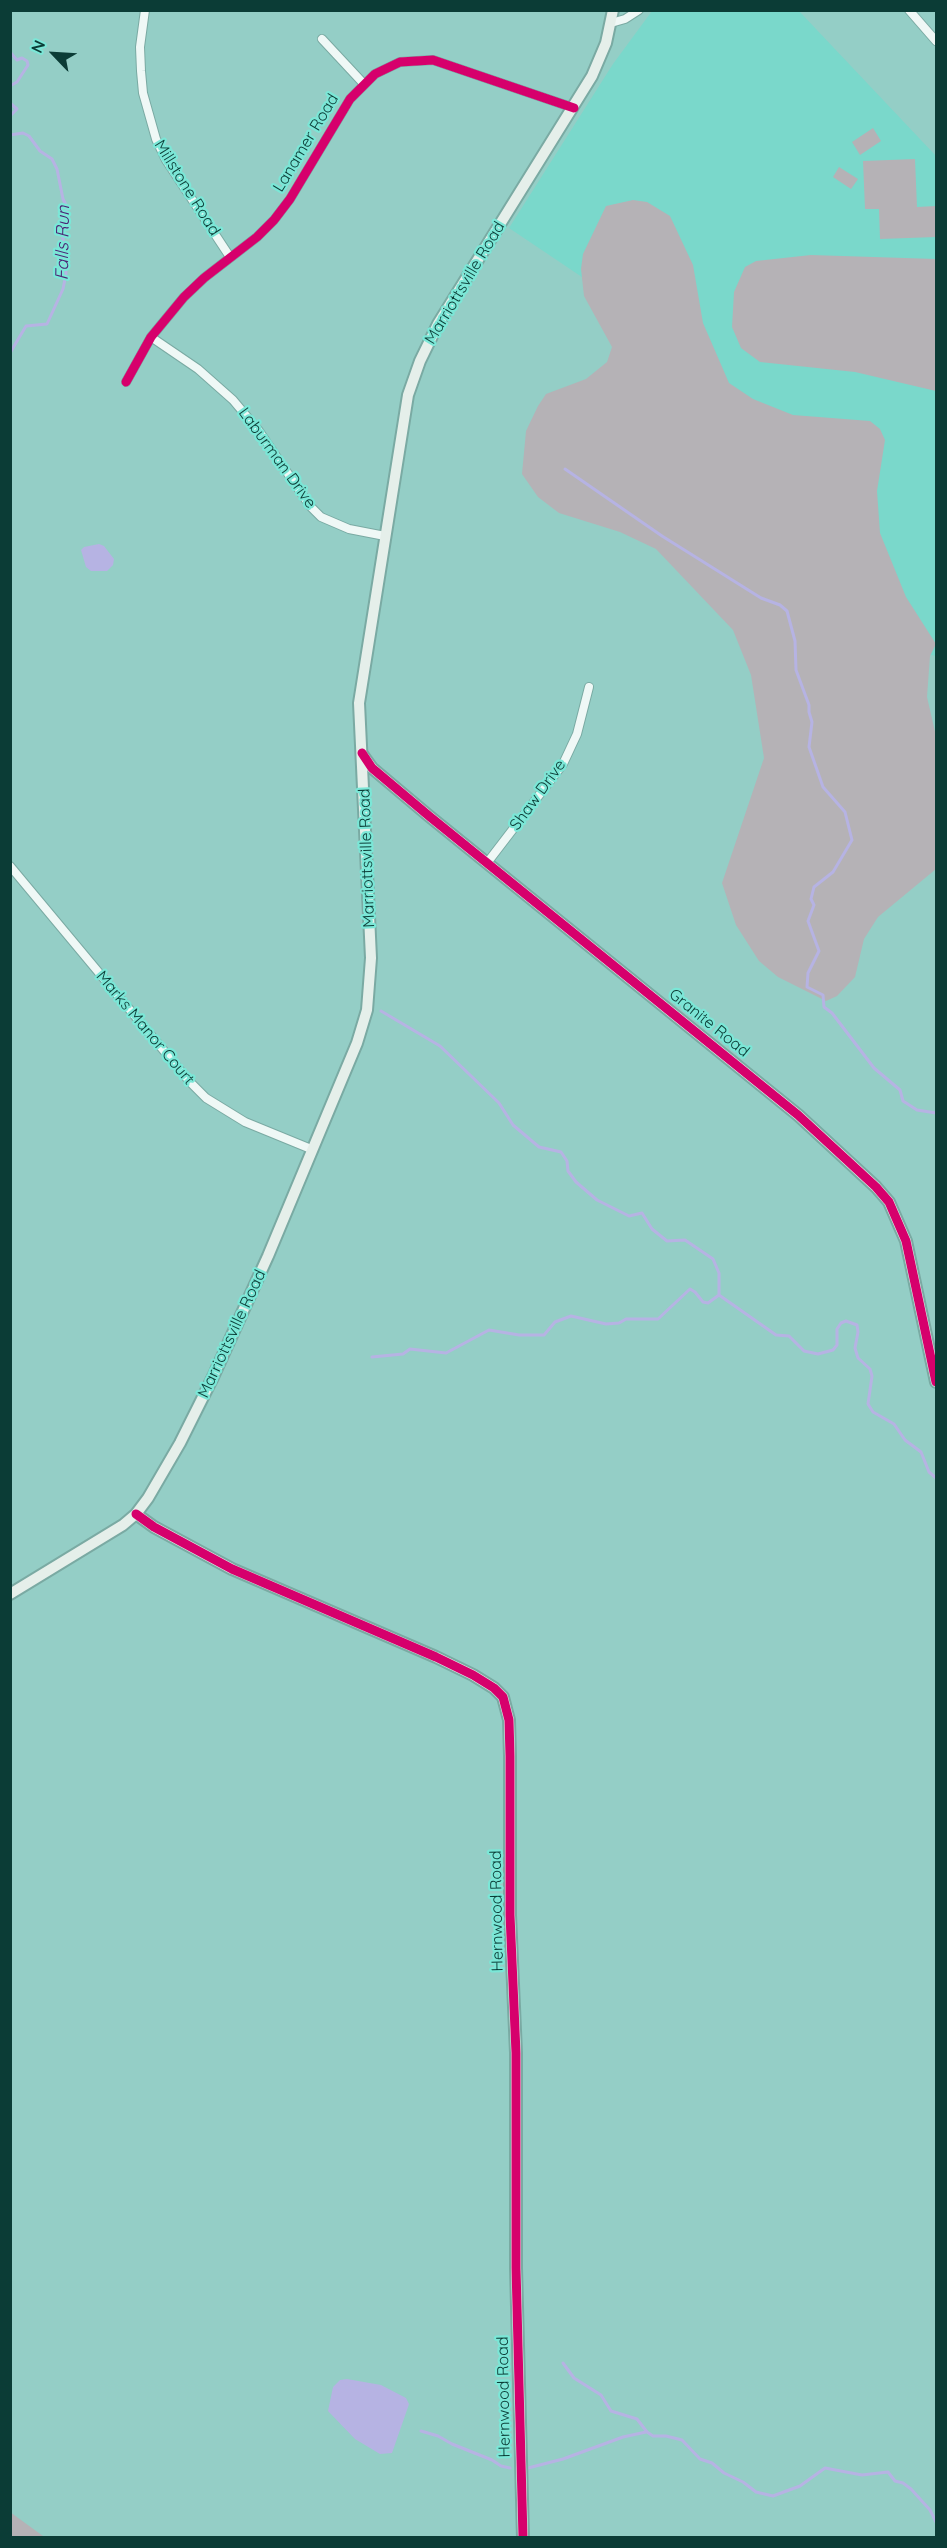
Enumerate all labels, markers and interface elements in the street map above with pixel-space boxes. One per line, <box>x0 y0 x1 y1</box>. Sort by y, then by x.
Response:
north arrow <box>24 24 84 84</box>
text: N <box>26 37 49 56</box>
street label: Lanamer Road <box>269 90 343 196</box>
street label: Millstone Road <box>150 137 224 239</box>
water label: Falls Run <box>52 205 74 281</box>
street label: Marriottsville Road <box>421 218 509 348</box>
street label: Laburman Drive <box>234 404 320 512</box>
street label: Shaw Drive <box>506 756 570 834</box>
street label: Marriottsville Road <box>355 788 379 928</box>
street label: Marks Manor Court <box>92 967 198 1089</box>
street label: Granite Road <box>665 985 753 1061</box>
street label: Marriottsville Road <box>194 1267 270 1401</box>
street label: Hernwood Road <box>486 1850 508 1972</box>
street label: Hernwood Road <box>493 2336 515 2458</box>

